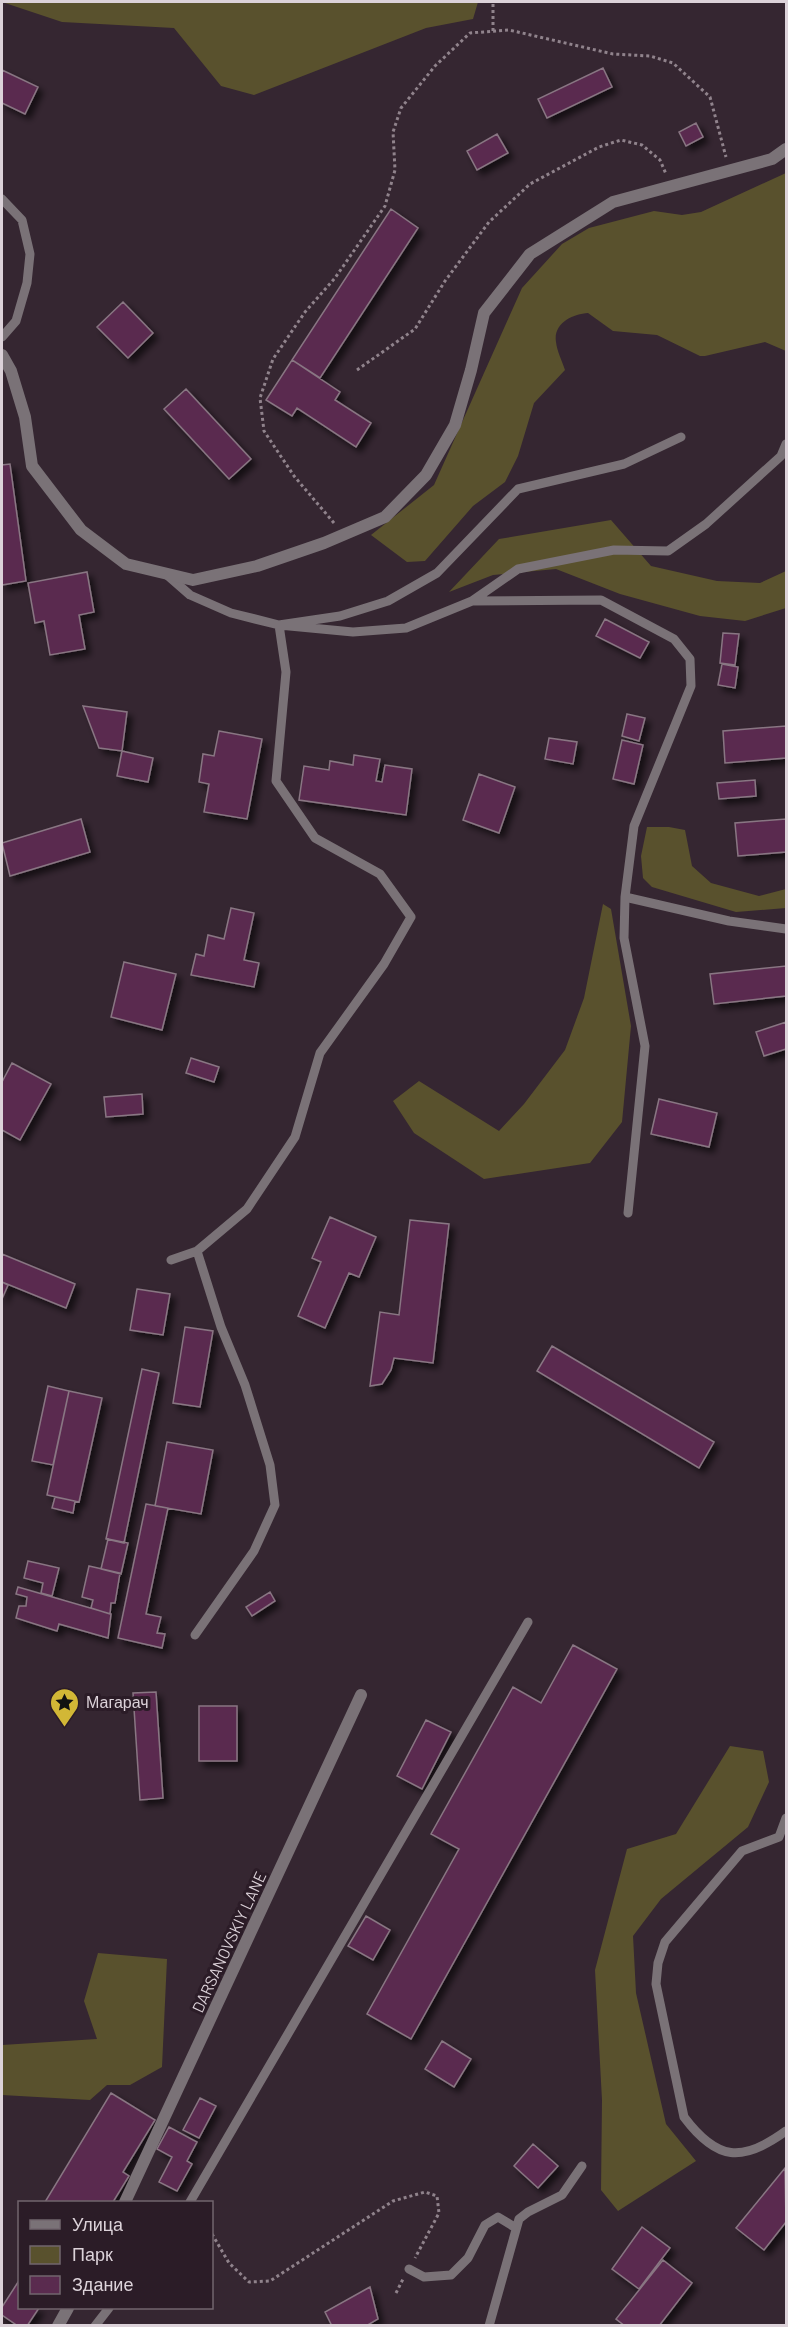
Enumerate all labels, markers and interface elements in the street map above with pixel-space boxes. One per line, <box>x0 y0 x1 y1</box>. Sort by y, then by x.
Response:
place icon: Магарач <box>49 1686 81 1728</box>
place label: Магарач <box>86 1692 149 1711</box>
street label: DARSANOVSKIY LANE <box>188 1868 270 2015</box>
legend <box>18 2201 213 2309</box>
text: Улица <box>72 2213 124 2235</box>
text: Парк <box>72 2243 113 2265</box>
text: Здание <box>72 2273 133 2295</box>

